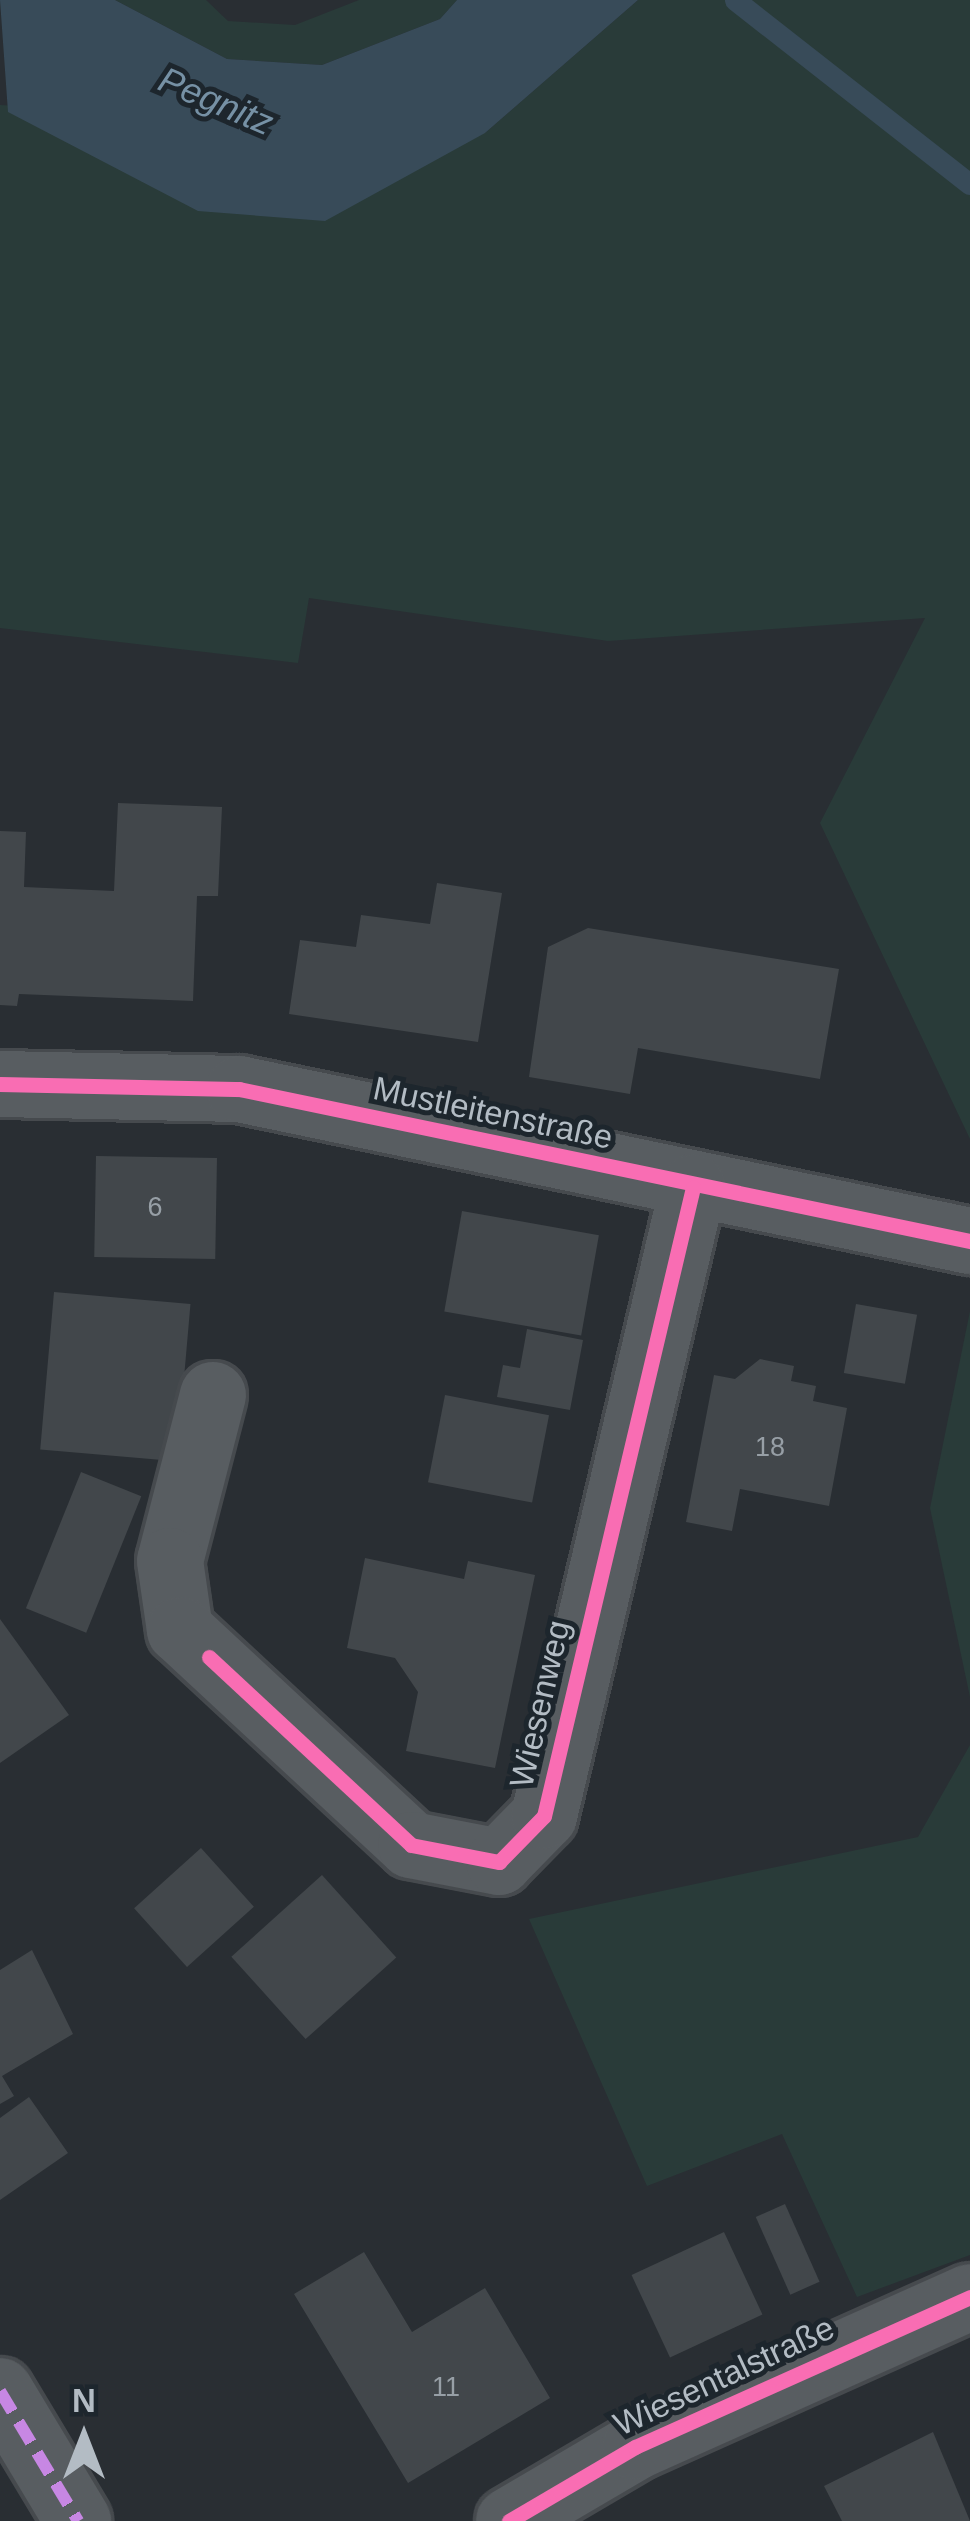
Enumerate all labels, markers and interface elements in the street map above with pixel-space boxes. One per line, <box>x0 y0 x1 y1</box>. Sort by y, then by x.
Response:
water label: Pegnitz <box>152 58 280 144</box>
street label: Mustleitenstraße <box>370 1068 616 1158</box>
house number: 6 <box>147 1192 163 1224</box>
house number: 18 <box>755 1432 785 1464</box>
street label: Wiesenweg <box>502 1616 578 1792</box>
street label: Wiesentalstraße <box>608 2308 840 2444</box>
house number: 11 <box>432 2372 460 2404</box>
north arrow <box>24 2377 144 2497</box>
text: N <box>72 2382 96 2419</box>

